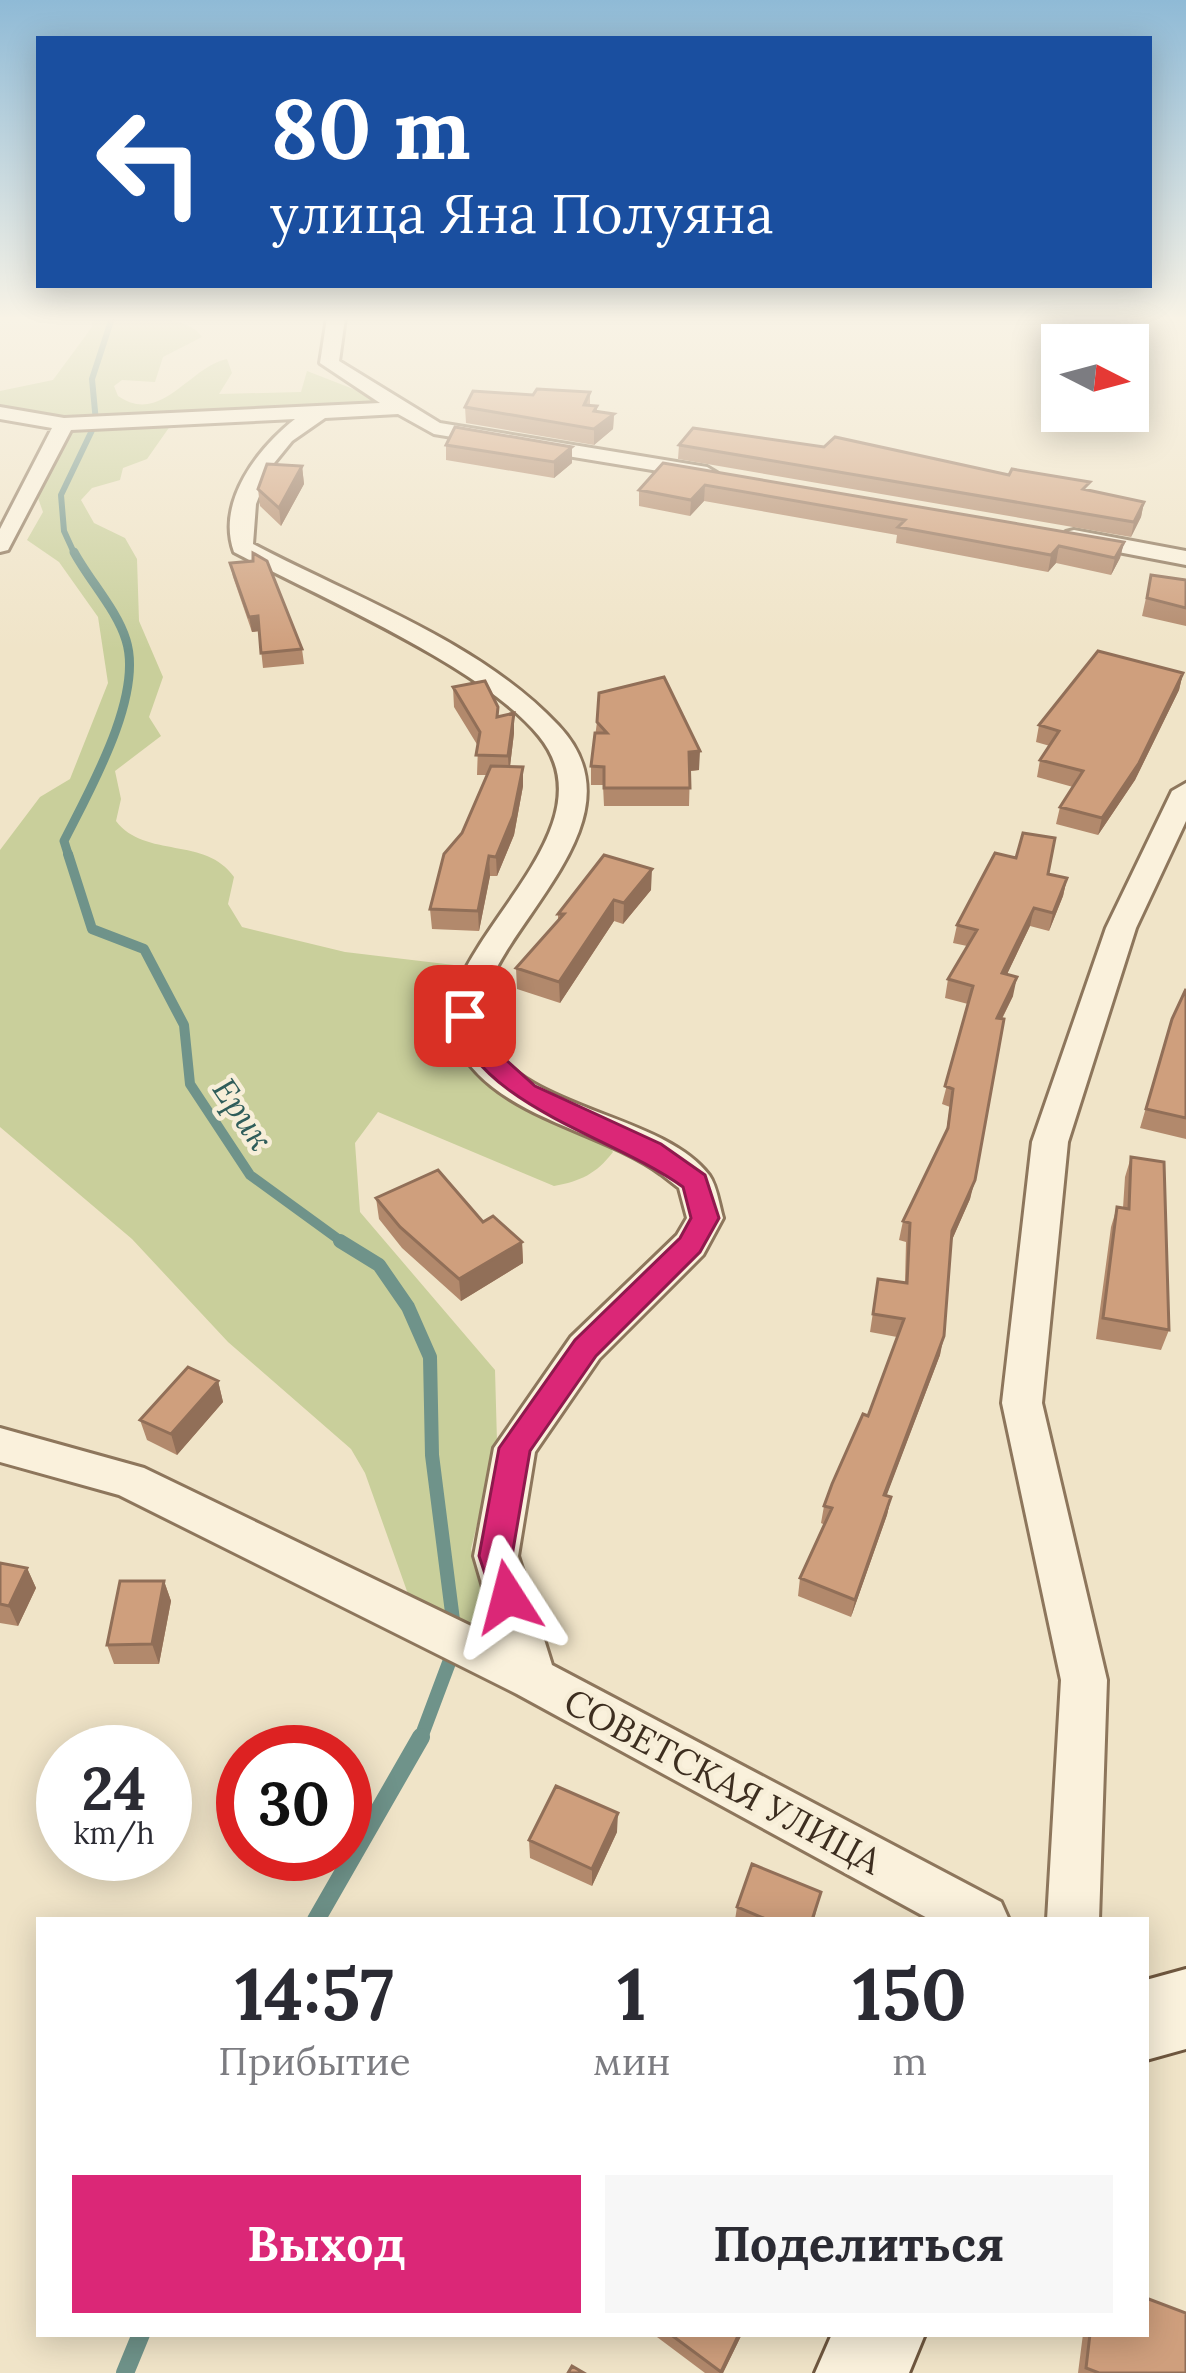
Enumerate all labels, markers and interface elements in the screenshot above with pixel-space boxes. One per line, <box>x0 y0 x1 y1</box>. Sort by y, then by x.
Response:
text: 80 m <box>270 74 471 182</box>
icon: left <box>72 84 228 240</box>
text: улица Яна Полуяна <box>270 179 774 248</box>
north arrow <box>1041 324 1149 432</box>
map controls <box>1041 324 1149 432</box>
pin <box>414 965 516 1067</box>
icon: arrive <box>432 983 498 1049</box>
water label: Ерик <box>204 1070 282 1158</box>
position arrow <box>445 1534 571 1660</box>
street label: СОВЕТСКАЯ УЛИЦА <box>557 1678 890 1884</box>
speed limit sign: 30 <box>216 1725 372 1881</box>
text: 24 <box>82 1750 146 1826</box>
text: km/h <box>73 1814 155 1852</box>
text: 14:57 <box>235 1948 394 2040</box>
text: 1 <box>617 1948 646 2040</box>
text: 150 <box>853 1948 967 2040</box>
text: Прибытие <box>218 2036 411 2086</box>
text: мин <box>593 2036 671 2086</box>
text: m <box>892 2036 927 2086</box>
button: Выход <box>72 2175 581 2313</box>
button: Поделиться <box>605 2175 1113 2313</box>

